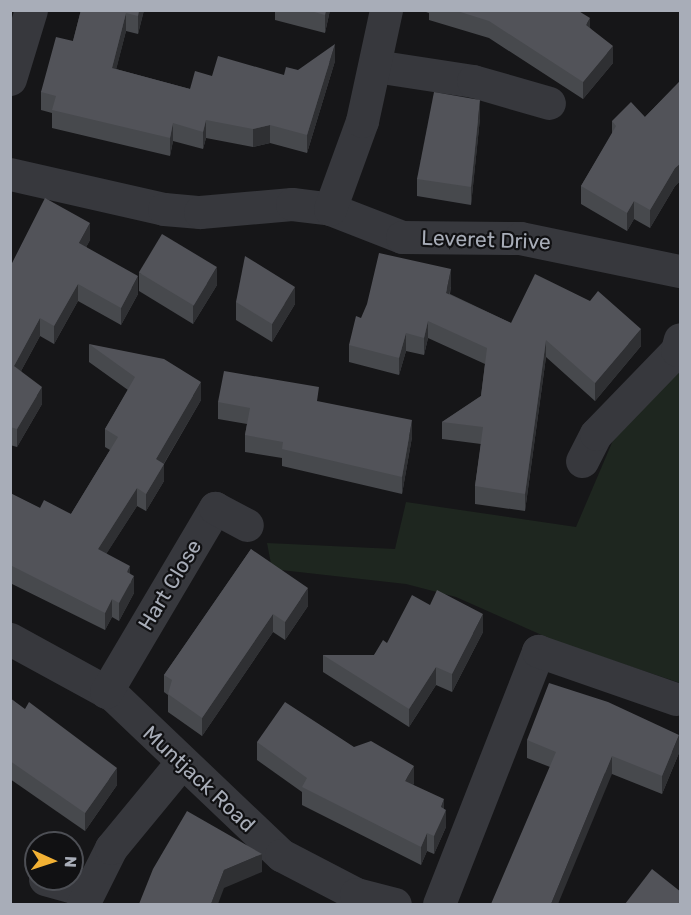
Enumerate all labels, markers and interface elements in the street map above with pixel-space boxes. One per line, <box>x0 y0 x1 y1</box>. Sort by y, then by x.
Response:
street label: Leveret Drive <box>421 225 551 255</box>
street label: Hart Close <box>133 535 207 635</box>
street label: Muntjack Road <box>138 721 260 837</box>
north arrow <box>24 831 84 891</box>
text: N <box>61 856 80 868</box>

